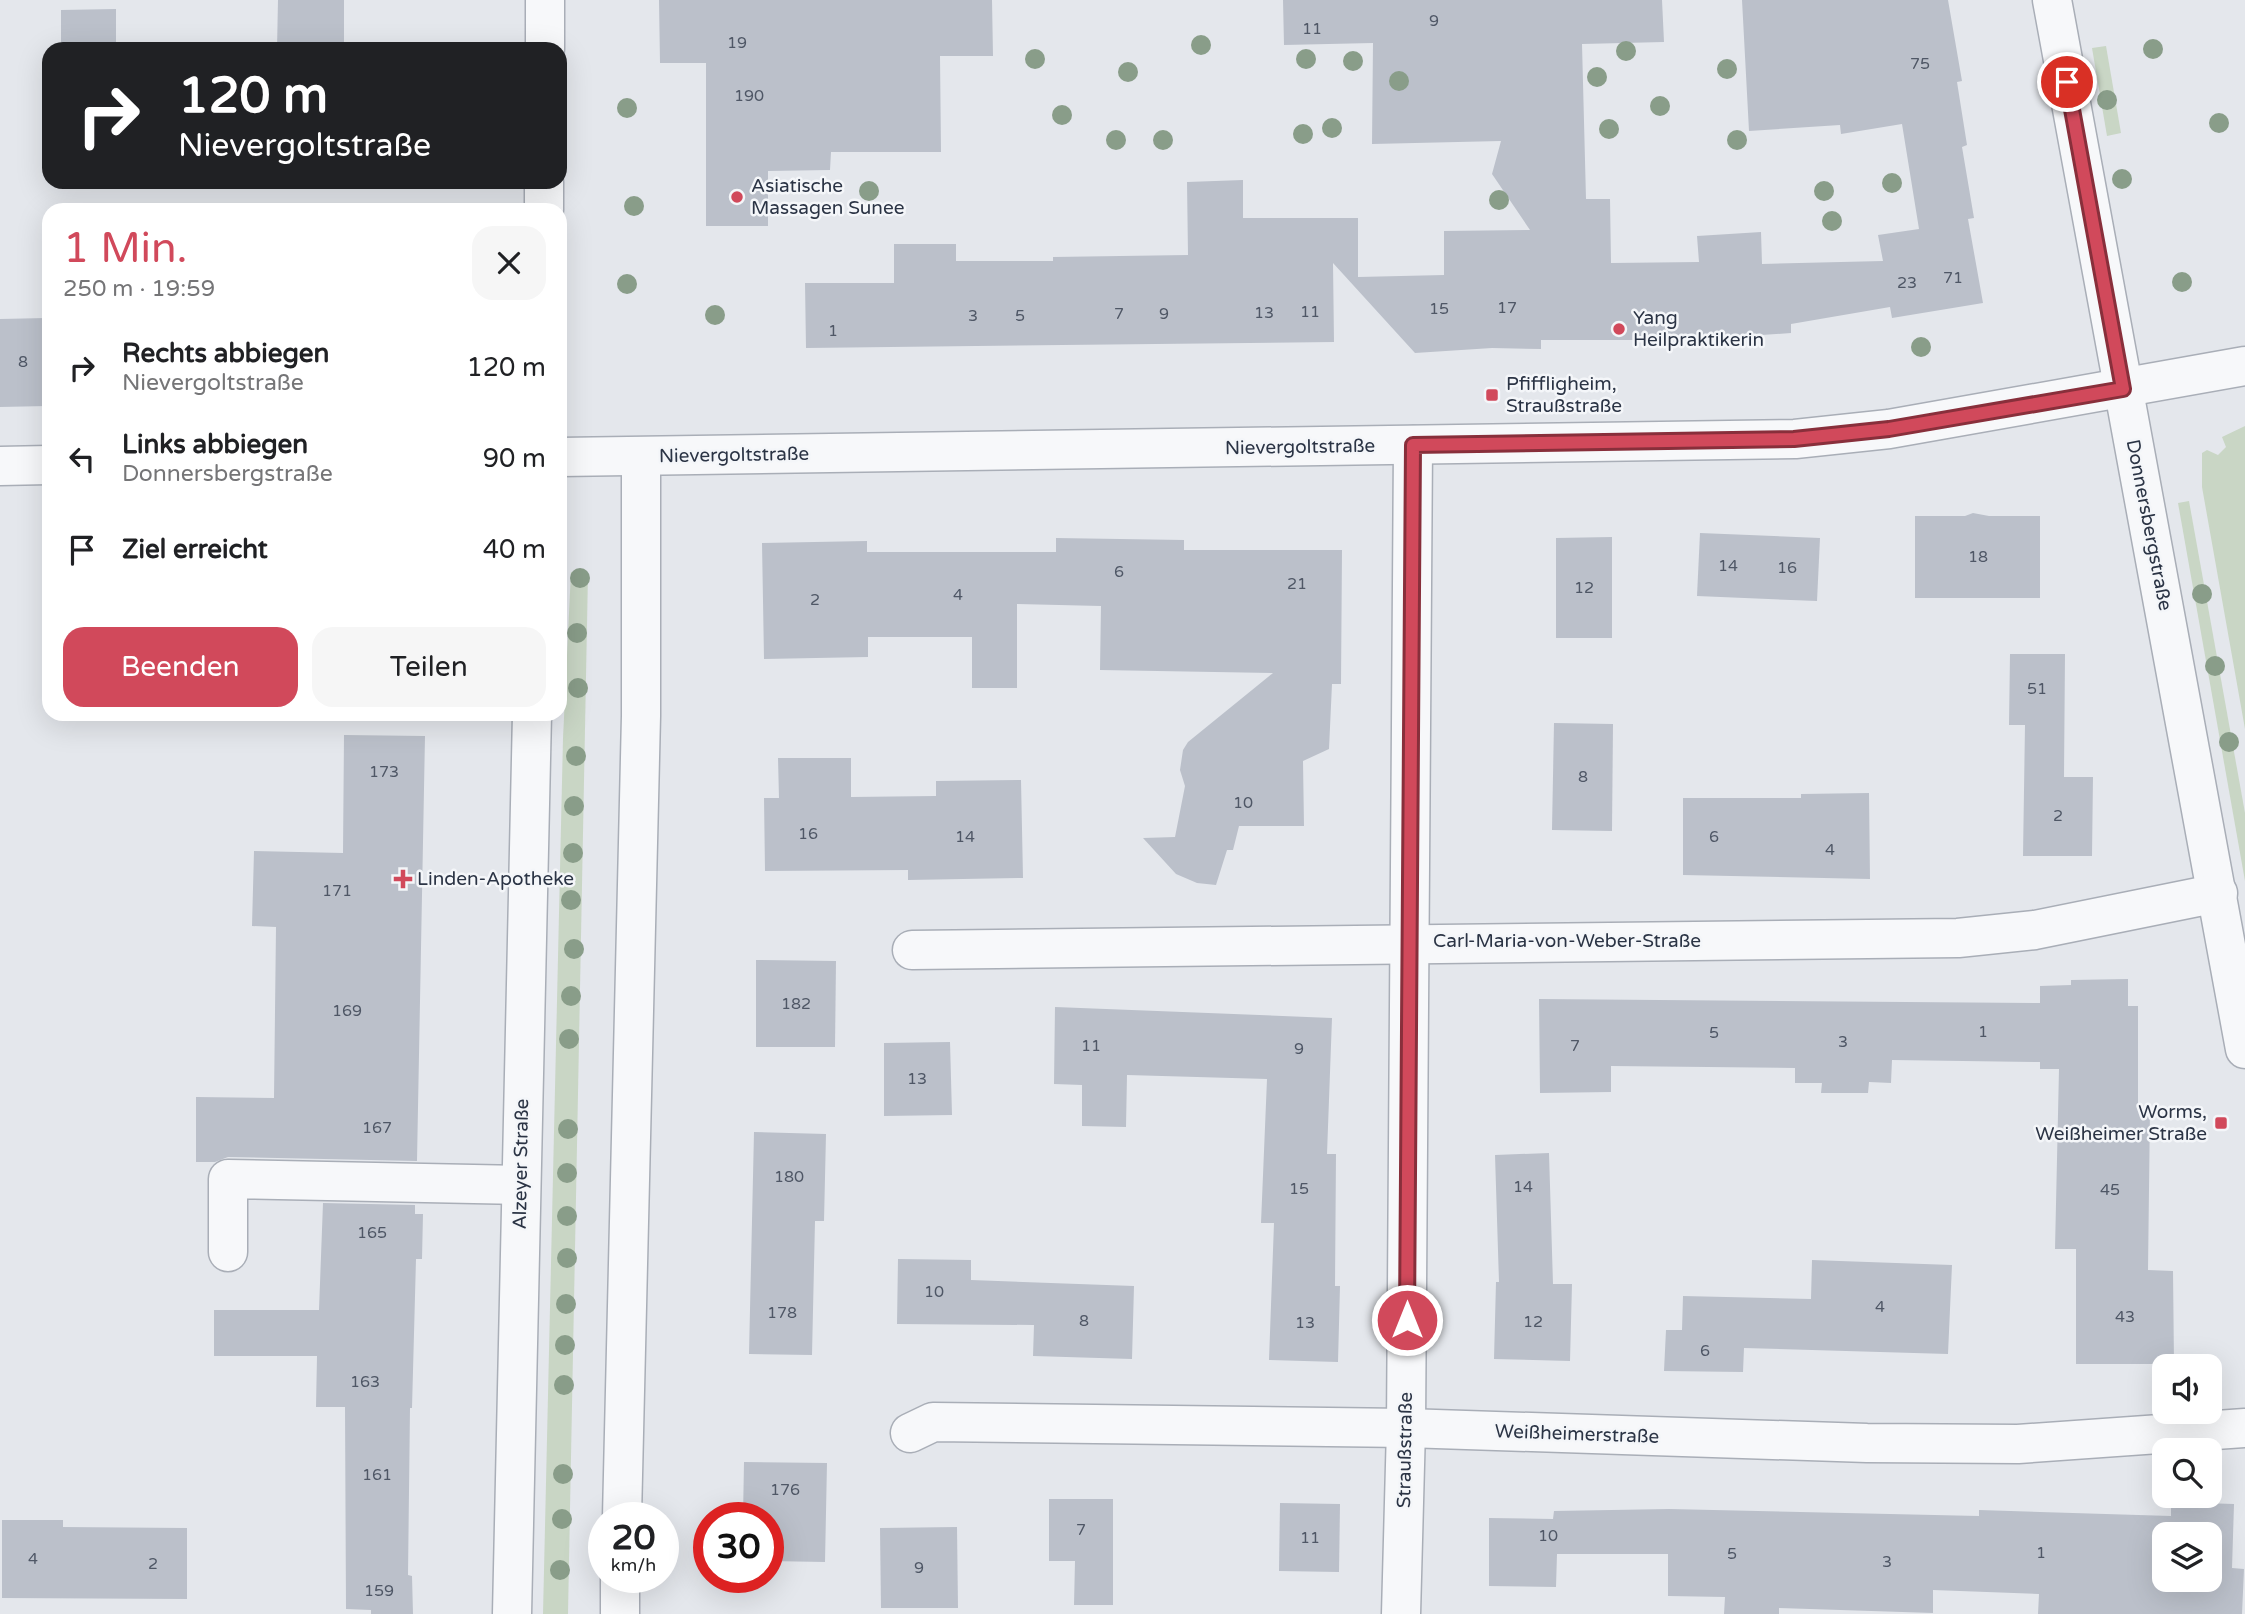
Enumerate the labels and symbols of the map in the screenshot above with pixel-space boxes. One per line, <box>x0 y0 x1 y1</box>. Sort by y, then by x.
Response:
house number: 9 <box>1429 11 1439 31</box>
house number: 11 <box>1302 19 1322 39</box>
house number: 19 <box>727 33 747 53</box>
pin <box>2037 52 2097 112</box>
house number: 75 <box>1910 54 1930 74</box>
house number: 190 <box>734 86 764 106</box>
place label: Asiatische Massagen Sunee <box>751 175 904 219</box>
marker: Asiatische Massagen Sunee <box>729 189 745 205</box>
house number: 71 <box>1943 268 1963 288</box>
house number: 23 <box>1897 273 1917 293</box>
house number: 17 <box>1497 298 1517 318</box>
house number: 15 <box>1429 299 1449 319</box>
house number: 11 <box>1300 302 1320 322</box>
house number: 13 <box>1254 303 1274 323</box>
house number: 7 <box>1114 304 1124 324</box>
house number: 9 <box>1159 304 1169 324</box>
house number: 3 <box>968 306 978 326</box>
house number: 5 <box>1015 306 1025 326</box>
place label: Yang Heilpraktikerin <box>1633 307 1764 351</box>
house number: 1 <box>828 321 838 341</box>
marker: Yang Heilpraktikerin <box>1611 321 1627 337</box>
house number: 8 <box>18 352 28 372</box>
place label: Pfiffligheim, Straußstraße <box>1506 373 1622 417</box>
marker: Pfiffligheim, Straußstraße <box>1484 387 1500 403</box>
street label: Nievergoltstraße <box>1225 435 1375 459</box>
street label: Donnersbergstraße <box>2122 437 2176 613</box>
street label: Nievergoltstraße <box>659 443 809 467</box>
house number: 18 <box>1968 547 1988 567</box>
house number: 14 <box>1718 556 1738 576</box>
house number: 16 <box>1777 558 1797 578</box>
house number: 6 <box>1114 562 1124 582</box>
house number: 21 <box>1287 574 1307 594</box>
house number: 12 <box>1574 578 1594 598</box>
house number: 4 <box>953 585 963 605</box>
house number: 2 <box>810 590 820 610</box>
house number: 51 <box>2027 679 2047 699</box>
house number: 173 <box>369 762 399 782</box>
house number: 8 <box>1578 767 1588 787</box>
house number: 10 <box>1233 793 1253 813</box>
house number: 2 <box>2053 806 2063 826</box>
house number: 16 <box>798 824 818 844</box>
house number: 14 <box>955 827 975 847</box>
house number: 6 <box>1709 827 1719 847</box>
house number: 4 <box>1825 840 1835 860</box>
place label: Linden-Apotheke <box>417 868 574 890</box>
marker: Linden-Apotheke <box>395 871 411 887</box>
house number: 171 <box>322 881 352 901</box>
street label: Carl-Maria-von-Weber-Straße <box>1433 930 1701 952</box>
house number: 182 <box>781 994 811 1014</box>
house number: 169 <box>332 1001 362 1021</box>
house number: 1 <box>1978 1022 1988 1042</box>
house number: 5 <box>1709 1023 1719 1043</box>
house number: 3 <box>1838 1032 1848 1052</box>
house number: 11 <box>1081 1036 1101 1056</box>
house number: 7 <box>1570 1036 1580 1056</box>
house number: 9 <box>1294 1039 1304 1059</box>
house number: 13 <box>907 1069 927 1089</box>
street label: Alzeyer Straße <box>509 1098 533 1230</box>
place label: Worms, Weißheimer Straße <box>2035 1101 2207 1145</box>
marker: Worms, Weißheimer Straße <box>2213 1115 2229 1131</box>
house number: 167 <box>362 1118 392 1138</box>
house number: 180 <box>774 1167 804 1187</box>
house number: 14 <box>1513 1177 1533 1197</box>
house number: 15 <box>1289 1179 1309 1199</box>
house number: 45 <box>2100 1180 2120 1200</box>
house number: 165 <box>357 1223 387 1243</box>
house number: 10 <box>924 1282 944 1302</box>
position arrow <box>1370 1283 1444 1357</box>
house number: 4 <box>1875 1297 1885 1317</box>
house number: 178 <box>767 1303 797 1323</box>
house number: 43 <box>2115 1307 2135 1327</box>
house number: 8 <box>1079 1311 1089 1331</box>
house number: 12 <box>1523 1312 1543 1332</box>
house number: 13 <box>1295 1313 1315 1333</box>
house number: 6 <box>1700 1341 1710 1361</box>
house number: 163 <box>350 1372 380 1392</box>
street label: Straußstraße <box>1393 1392 1417 1508</box>
street label: Weißheimerstraße <box>1494 1420 1660 1448</box>
house number: 161 <box>362 1465 392 1485</box>
house number: 176 <box>770 1480 800 1500</box>
speed limit sign: 30 <box>693 1502 784 1593</box>
house number: 7 <box>1076 1520 1086 1540</box>
house number: 10 <box>1538 1526 1558 1546</box>
house number: 11 <box>1300 1528 1320 1548</box>
house number: 1 <box>2036 1543 2046 1563</box>
house number: 5 <box>1727 1544 1737 1564</box>
house number: 4 <box>28 1549 38 1569</box>
house number: 3 <box>1882 1552 1892 1572</box>
house number: 2 <box>148 1554 158 1574</box>
house number: 9 <box>914 1558 924 1578</box>
house number: 159 <box>364 1581 394 1601</box>

